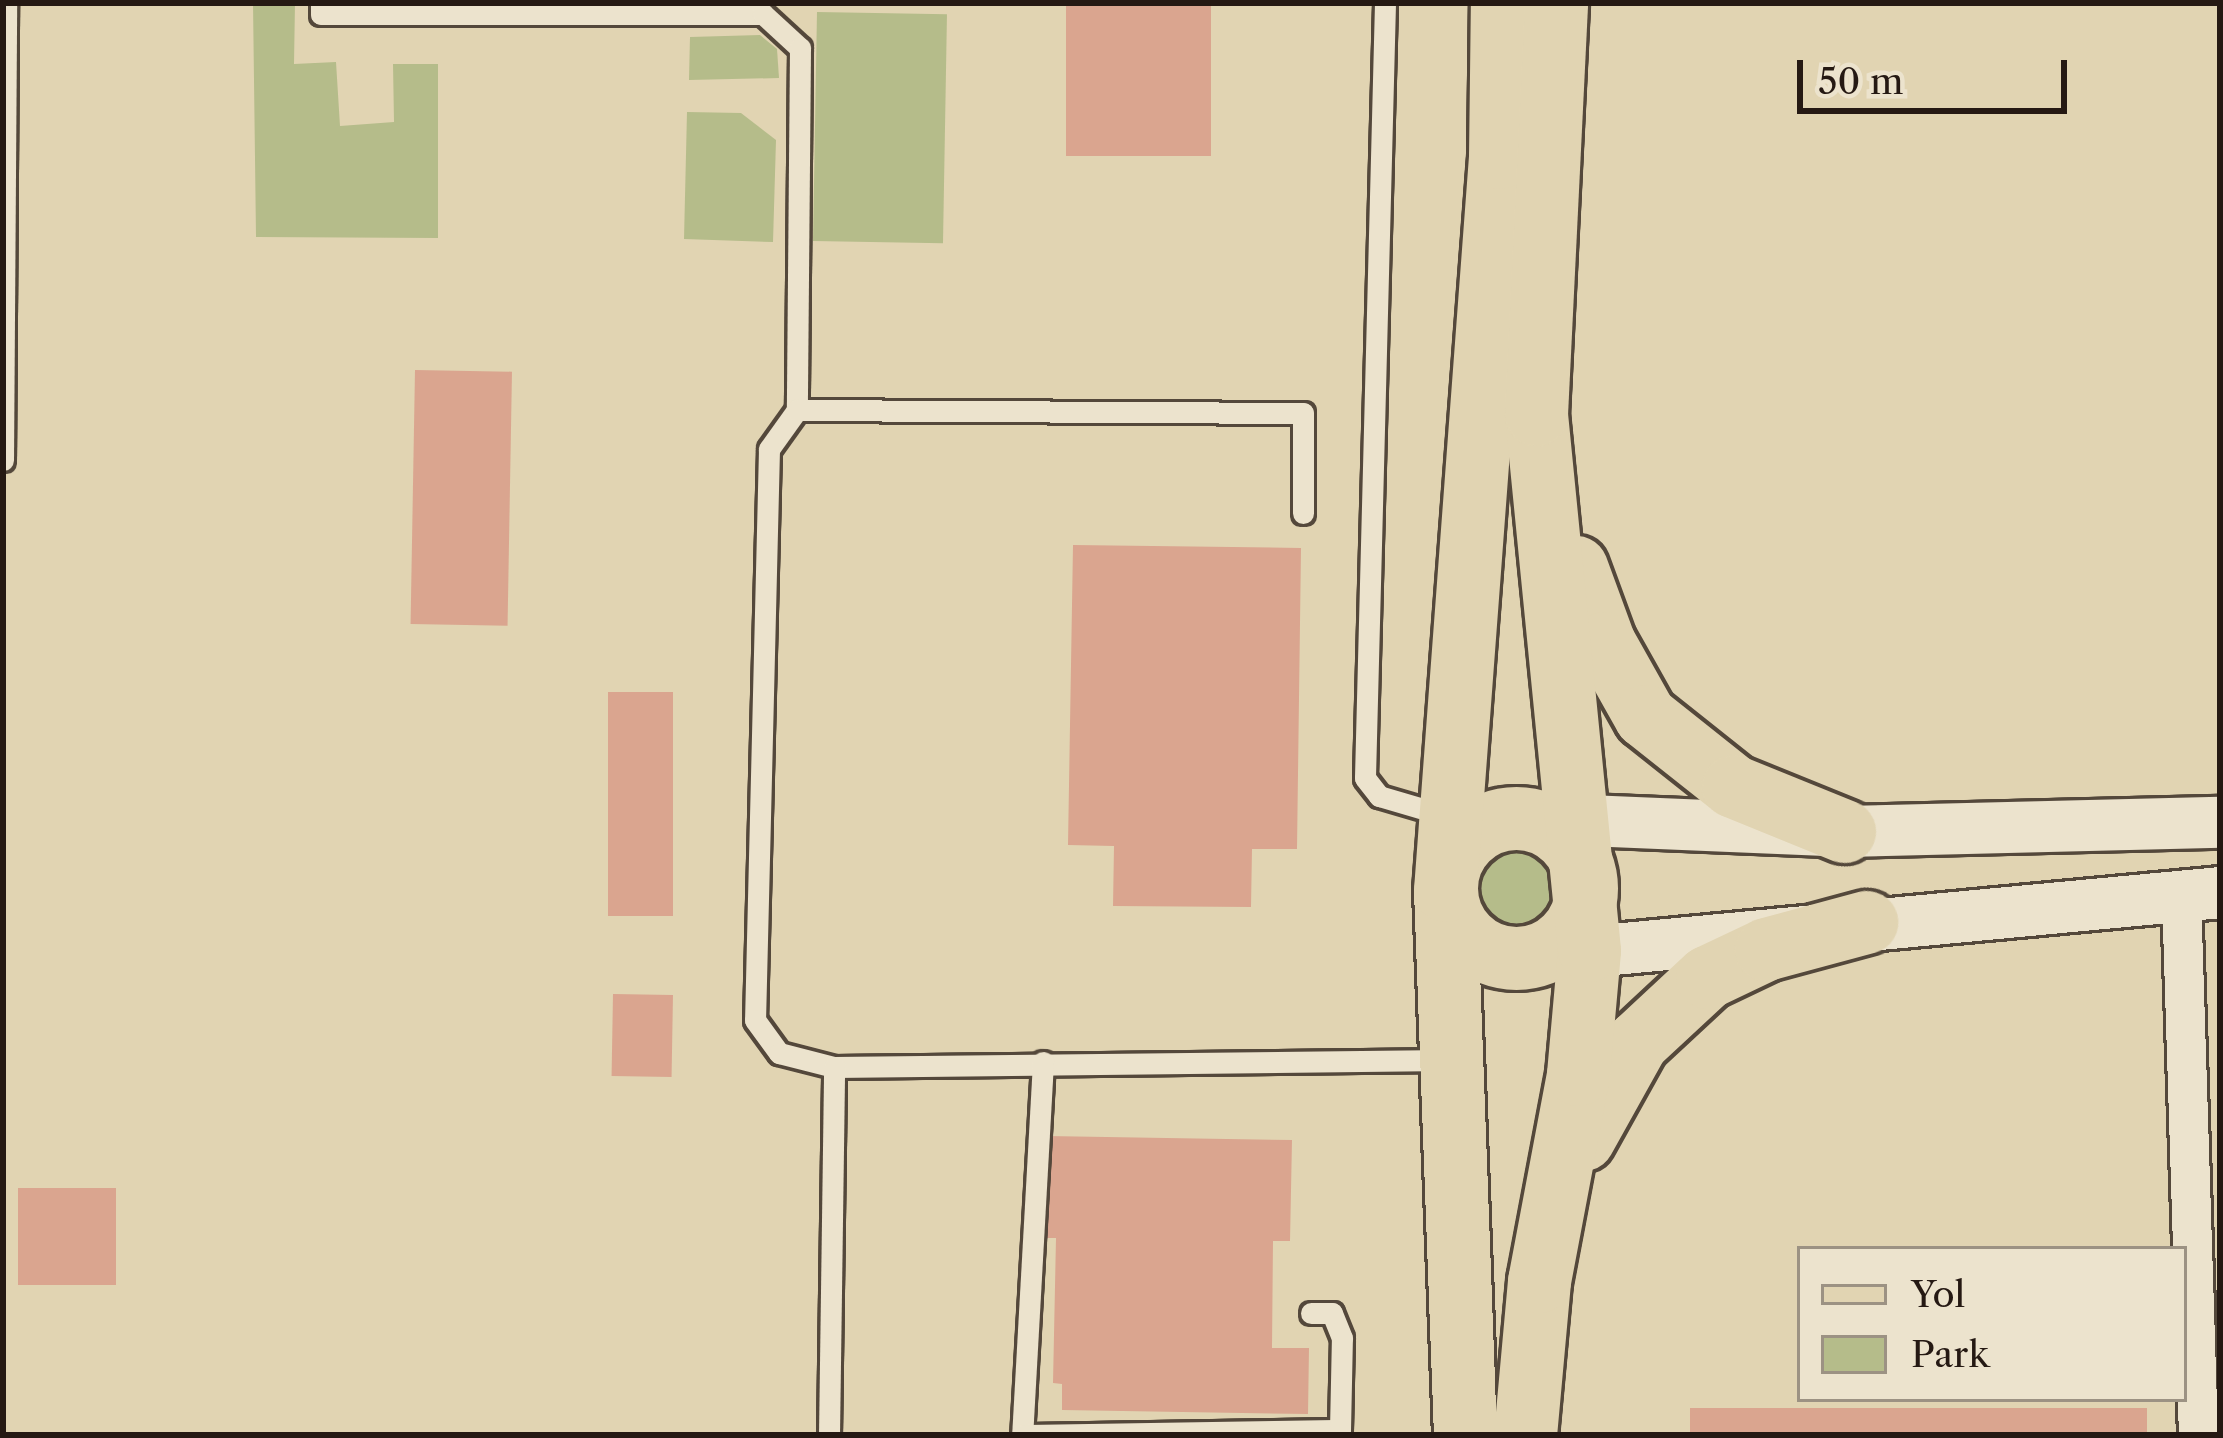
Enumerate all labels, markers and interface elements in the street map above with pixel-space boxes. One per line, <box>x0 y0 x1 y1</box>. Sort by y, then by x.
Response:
scale bar <box>1803 36 2073 110</box>
text: 50 m <box>1818 59 1903 103</box>
legend <box>1797 1246 2187 1402</box>
text: Yol <box>1911 1272 1965 1316</box>
text: Park <box>1911 1332 1989 1376</box>

